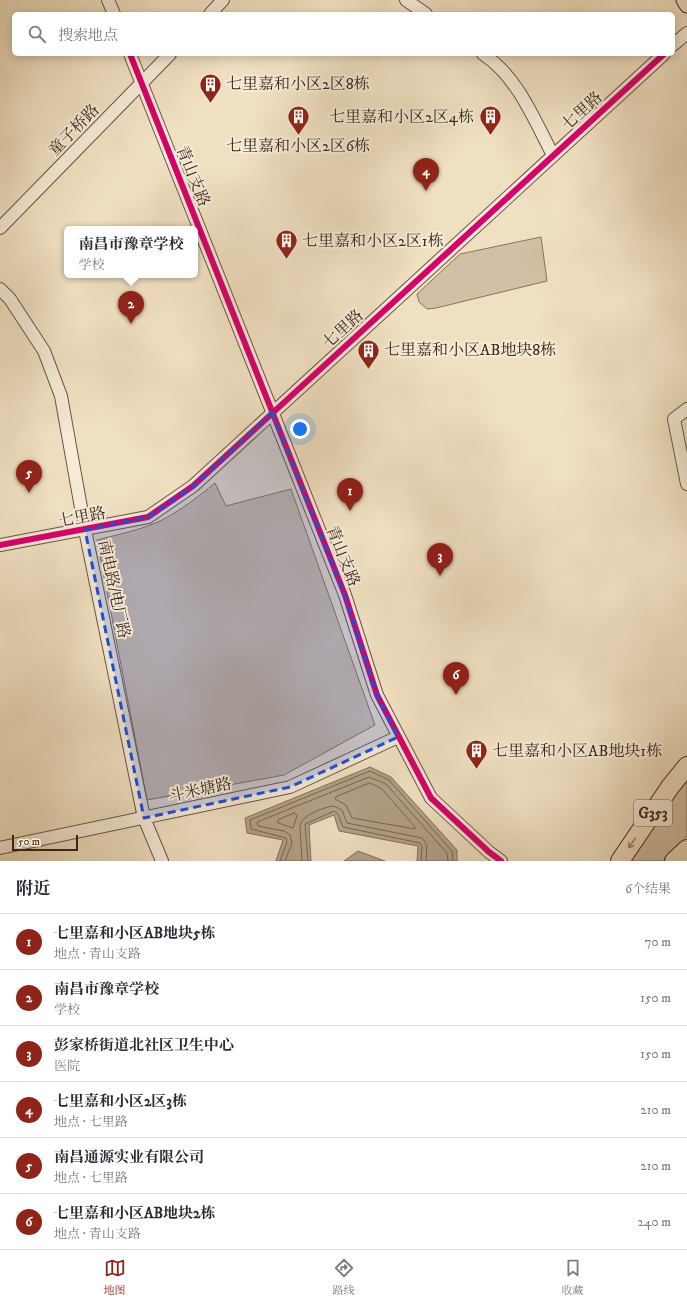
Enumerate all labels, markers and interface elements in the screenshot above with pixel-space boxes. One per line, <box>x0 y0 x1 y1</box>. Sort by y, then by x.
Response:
search box <box>12 12 675 56</box>
icon: search <box>26 23 48 45</box>
text: 搜索地点 <box>58 26 118 45</box>
building icon: 七里嘉和小区2区8栋 <box>197 71 223 104</box>
place label: 七里嘉和小区2区8栋 <box>226 74 370 94</box>
street label: 七里路 <box>557 88 607 134</box>
street label: 童子桥路 <box>45 100 103 160</box>
building icon: 七里嘉和小区2区6栋 <box>285 103 311 136</box>
building icon: 七里嘉和小区2区4栋 <box>477 104 503 137</box>
place label: 七里嘉和小区2区4栋 <box>329 107 474 127</box>
place label: 七里嘉和小区2区6栋 <box>226 136 370 156</box>
street label: 青山支路 <box>172 143 214 209</box>
pin: 4 <box>413 158 439 191</box>
popup <box>64 226 198 278</box>
building icon: 七里嘉和小区2区1栋 <box>273 228 299 261</box>
place label: 七里嘉和小区2区1栋 <box>302 231 444 251</box>
text: 南昌市豫章学校 <box>78 235 184 254</box>
text: 学校 <box>78 257 105 273</box>
pin: 2 <box>118 291 144 324</box>
street label: 七里路 <box>318 306 368 352</box>
building icon: 七里嘉和小区AB地块8栋 <box>356 337 382 370</box>
place label: 七里嘉和小区AB地块8栋 <box>384 340 556 360</box>
your location <box>290 419 310 439</box>
pin: 5 <box>16 460 42 493</box>
pin: 1 <box>337 478 363 511</box>
street label: 七里路 <box>57 503 107 531</box>
street label: 青山支路 <box>322 523 364 589</box>
street label: 南电路/电厂路 <box>94 538 134 640</box>
pin: 3 <box>427 543 453 576</box>
pin: 6 <box>443 662 469 695</box>
building icon: 七里嘉和小区AB地块1栋 <box>463 738 489 771</box>
place label: 七里嘉和小区AB地块1栋 <box>492 741 662 761</box>
street label: 斗米塘路 <box>167 774 233 806</box>
road number: G353 <box>634 800 672 826</box>
scale bar <box>12 833 78 852</box>
text: 50 m <box>18 835 40 849</box>
one-way arrow <box>628 838 636 849</box>
text: 附近 <box>16 878 50 900</box>
text: 6个结果 <box>625 881 671 897</box>
text: 七里嘉和小区AB地块5栋 <box>54 924 216 943</box>
text: 1 <box>27 934 31 950</box>
text: 70 m <box>645 934 671 950</box>
text: 地点 · 青山支路 <box>54 946 141 962</box>
text: 南昌市豫章学校 <box>54 980 159 999</box>
text: 2 <box>26 990 32 1006</box>
text: 150 m <box>640 990 671 1006</box>
text: 学校 <box>54 1002 80 1018</box>
text: 彭家桥街道北社区卫生中心 <box>54 1036 234 1055</box>
text: 3 <box>27 1046 31 1062</box>
text: 150 m <box>640 1046 671 1062</box>
text: 医院 <box>54 1058 80 1074</box>
text: 七里嘉和小区2区3栋 <box>54 1092 187 1111</box>
text: 4 <box>25 1102 33 1118</box>
text: 210 m <box>640 1102 671 1118</box>
text: 地点 · 七里路 <box>54 1114 128 1130</box>
text: 南昌通源实业有限公司 <box>54 1148 204 1167</box>
text: 5 <box>26 1158 32 1174</box>
text: 210 m <box>640 1158 671 1174</box>
text: 地点 · 七里路 <box>54 1170 128 1186</box>
text: 七里嘉和小区AB地块2栋 <box>54 1204 215 1223</box>
text: 6 <box>26 1214 32 1230</box>
text: 240 m <box>638 1214 671 1230</box>
text: 地点 · 青山支路 <box>54 1226 141 1242</box>
tab: 地图 <box>104 1257 126 1298</box>
tab: 路线 <box>333 1257 355 1298</box>
tab: 收藏 <box>562 1257 584 1298</box>

